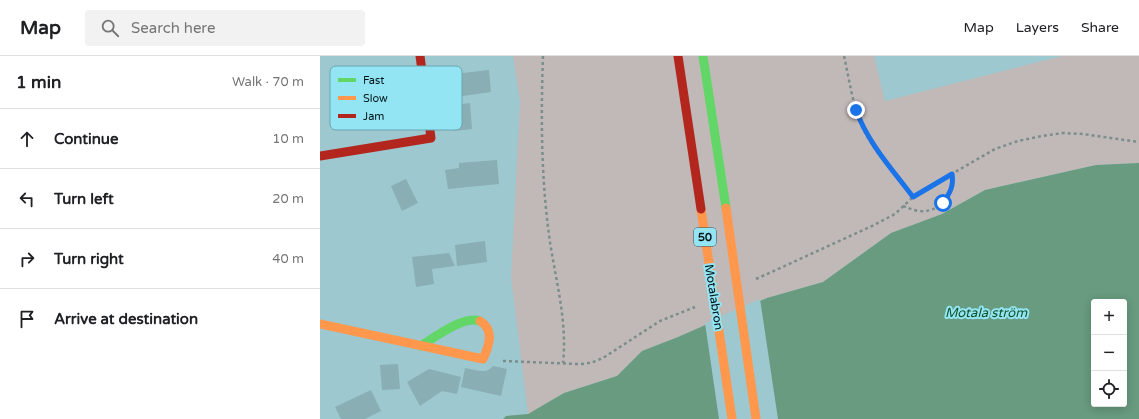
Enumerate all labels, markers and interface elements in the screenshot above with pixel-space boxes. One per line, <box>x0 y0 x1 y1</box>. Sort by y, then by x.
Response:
search box <box>85 10 365 46</box>
text: Map <box>20 17 61 39</box>
icon: search <box>99 17 121 39</box>
text: Search here <box>131 19 215 37</box>
text: Map <box>964 19 994 36</box>
text: Layers <box>1016 19 1059 36</box>
text: Share <box>1081 19 1119 36</box>
legend <box>330 66 462 130</box>
text: 1 min <box>16 72 61 93</box>
text: Walk · 70 m <box>232 74 304 90</box>
text: Fast <box>363 74 384 87</box>
text: Slow <box>363 92 388 105</box>
route end <box>847 101 865 119</box>
text: Jam <box>363 110 384 123</box>
icon: ahead <box>16 128 38 150</box>
text: Continue <box>54 130 118 148</box>
text: 10 m <box>272 131 304 147</box>
icon: left <box>16 188 38 210</box>
text: Turn left <box>54 190 114 208</box>
text: 20 m <box>272 191 304 207</box>
route start <box>934 194 952 212</box>
road number: 50 <box>694 228 716 246</box>
icon: right <box>16 248 38 270</box>
text: Turn right <box>54 250 124 268</box>
text: 40 m <box>272 251 304 267</box>
street label: Motalabron <box>702 263 726 331</box>
map controls <box>1091 299 1127 407</box>
button: + <box>1091 299 1127 335</box>
water label: Motala ström <box>945 305 1028 321</box>
icon: arrive <box>16 308 38 330</box>
text: Arrive at destination <box>54 310 198 328</box>
button: − <box>1091 335 1127 371</box>
button: locate <box>1091 371 1127 407</box>

